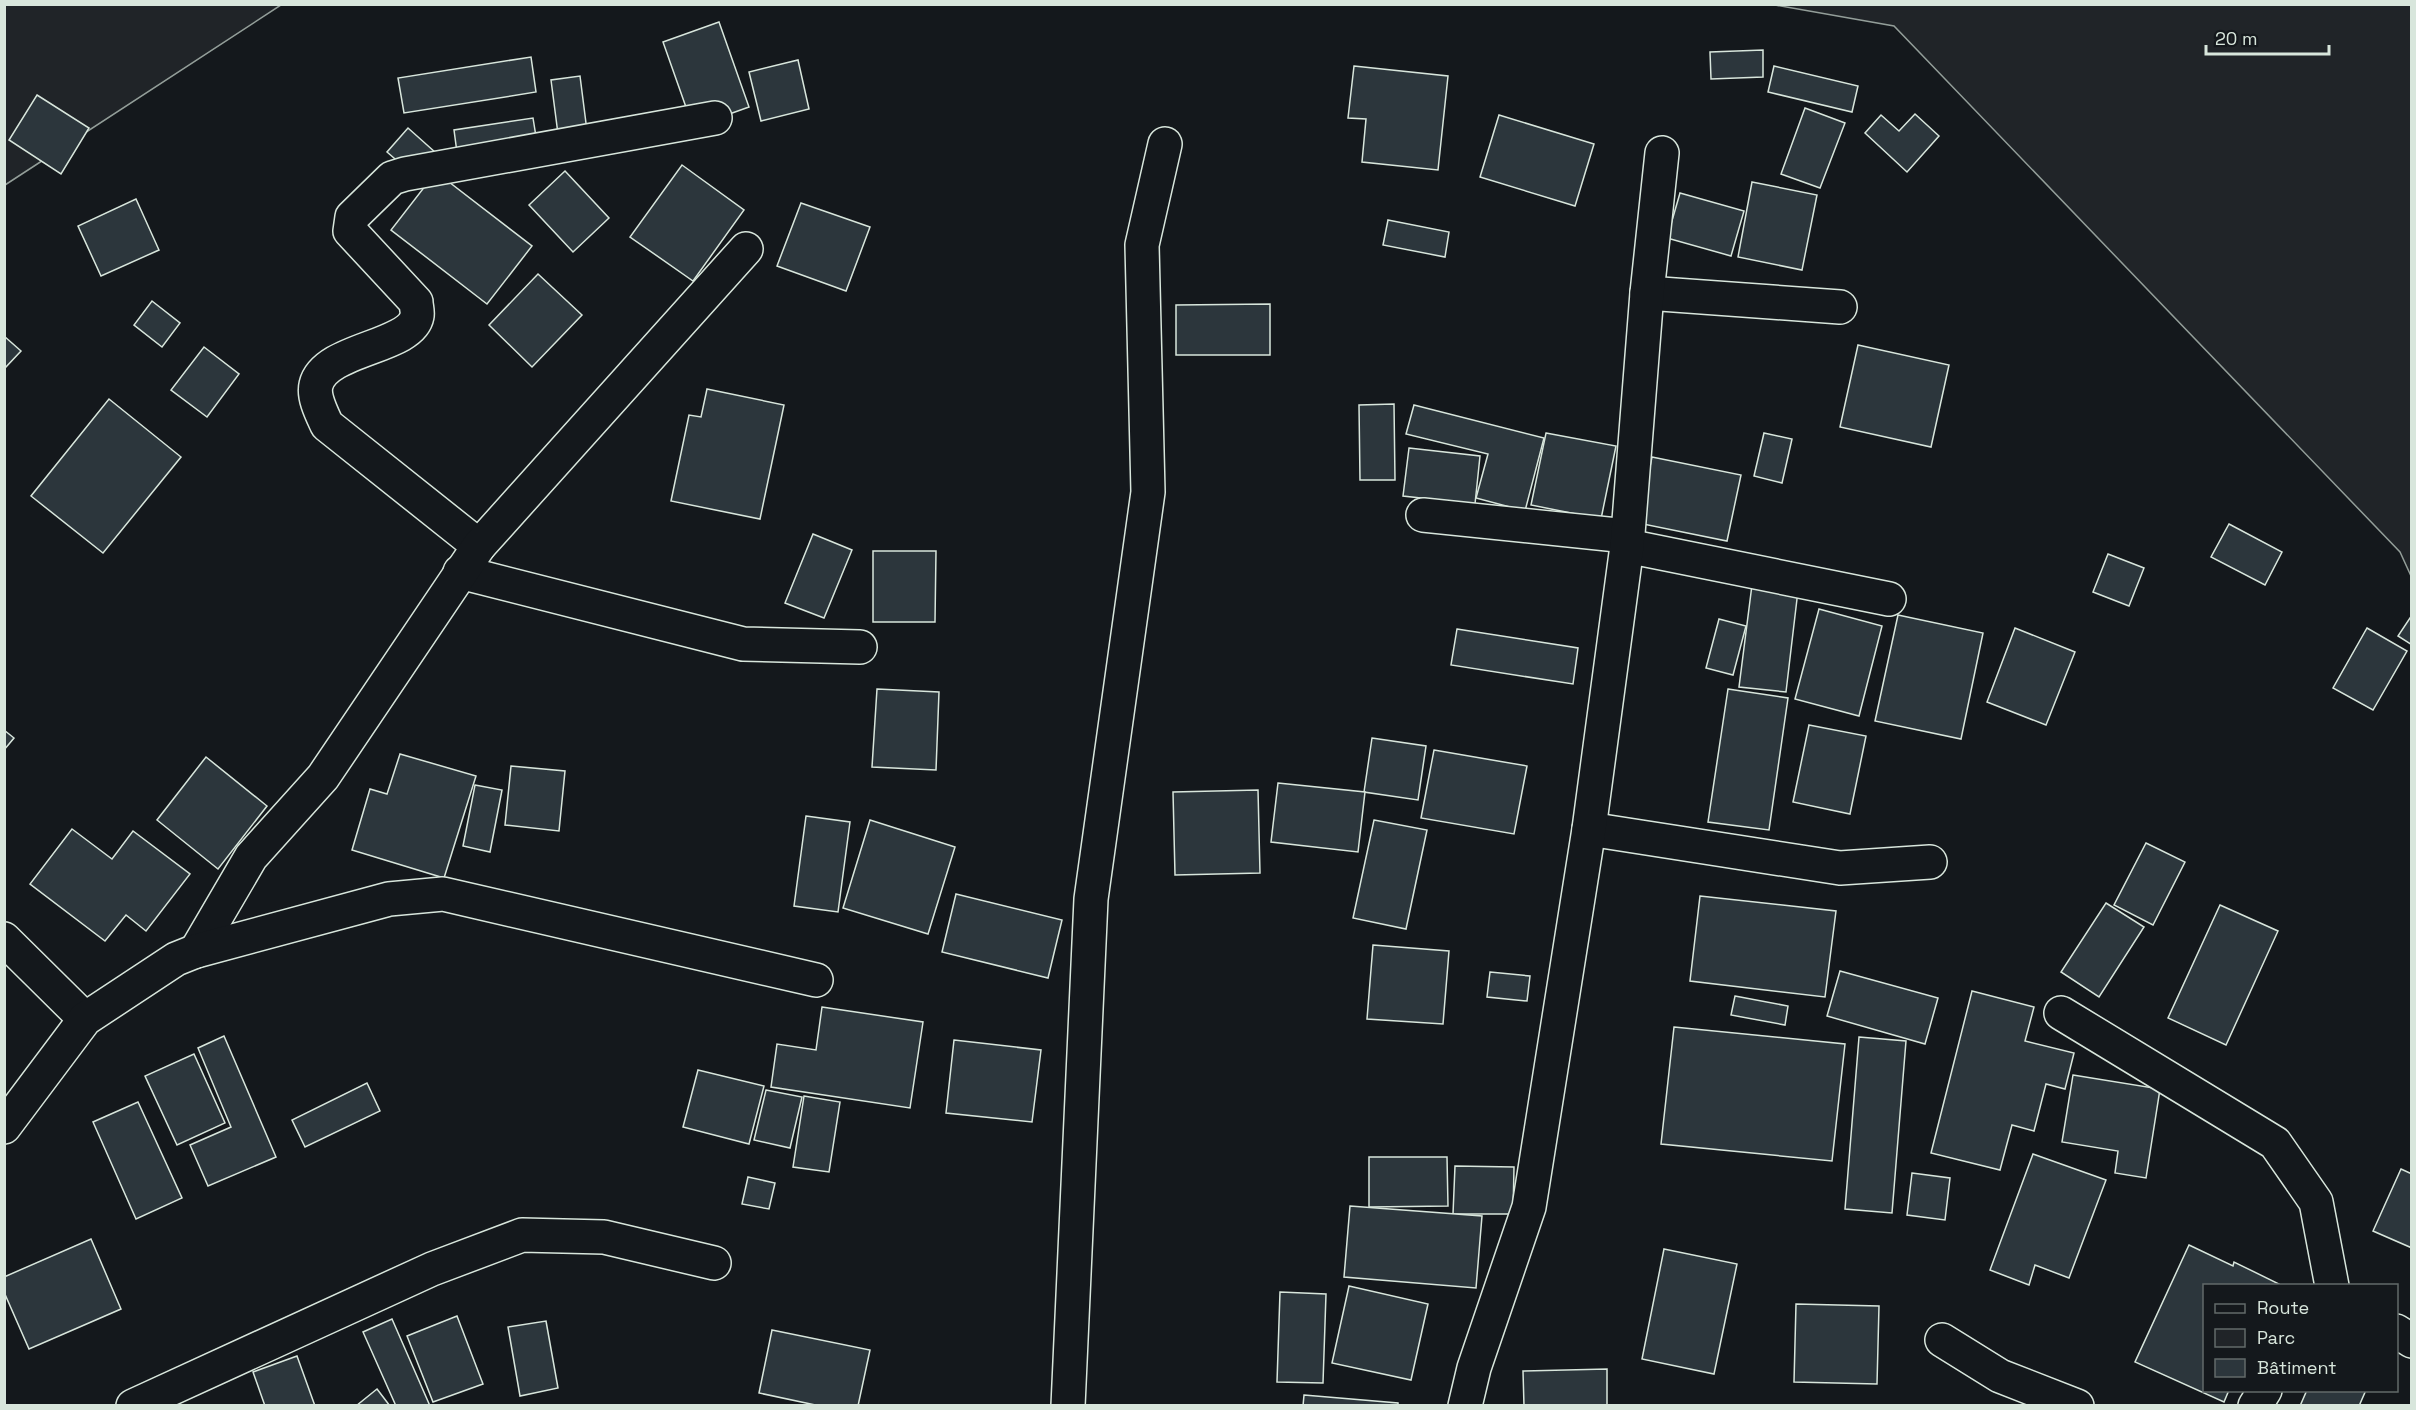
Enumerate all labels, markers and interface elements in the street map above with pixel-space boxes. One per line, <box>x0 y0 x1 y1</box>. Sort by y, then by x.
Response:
scale bar <box>2206 18 2329 56</box>
text: 20 m <box>2215 27 2258 50</box>
legend <box>2203 1284 2398 1392</box>
text: Route <box>2257 1296 2309 1319</box>
text: Parc <box>2257 1326 2295 1349</box>
text: Bâtiment <box>2257 1356 2337 1379</box>

